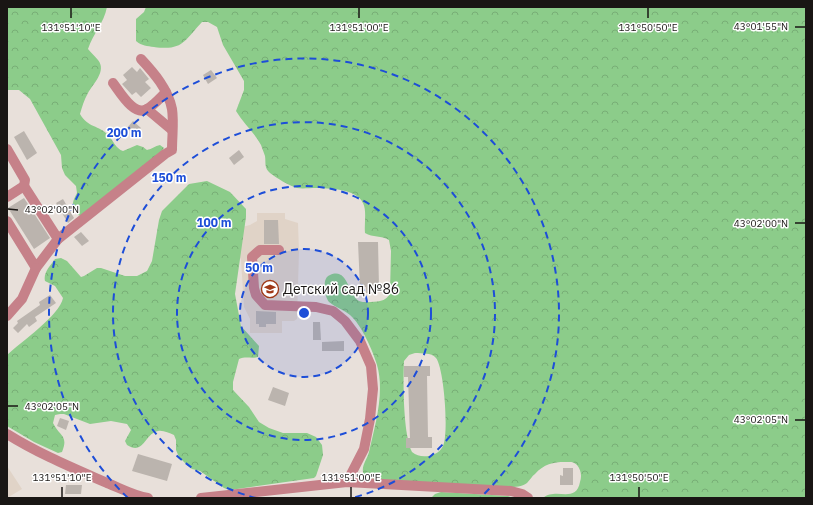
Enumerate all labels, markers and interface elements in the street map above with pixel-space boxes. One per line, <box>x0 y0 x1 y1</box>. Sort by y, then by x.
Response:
text: 43°01'55"N <box>734 20 788 33</box>
text: 131°51'10"E <box>41 21 101 34</box>
text: 131°51'00"E <box>329 21 389 34</box>
text: 131°50'50"E <box>618 21 678 34</box>
text: 200 m <box>106 125 142 140</box>
text: 150 m <box>151 170 187 185</box>
text: 43°02'00"N <box>25 203 79 216</box>
text: 100 m <box>196 215 232 230</box>
text: 43°02'00"N <box>734 217 788 230</box>
text: 50 m <box>245 260 273 275</box>
school or university icon: Детский сад №86 <box>260 279 280 299</box>
place label: Детский сад №86 <box>283 280 399 298</box>
centre of rings <box>297 306 311 320</box>
text: 43°02'05"N <box>25 400 79 413</box>
text: 43°02'05"N <box>734 413 788 426</box>
text: 131°51'10"E <box>32 471 92 484</box>
text: 131°51'00"E <box>321 471 381 484</box>
text: 131°50'50"E <box>609 471 669 484</box>

